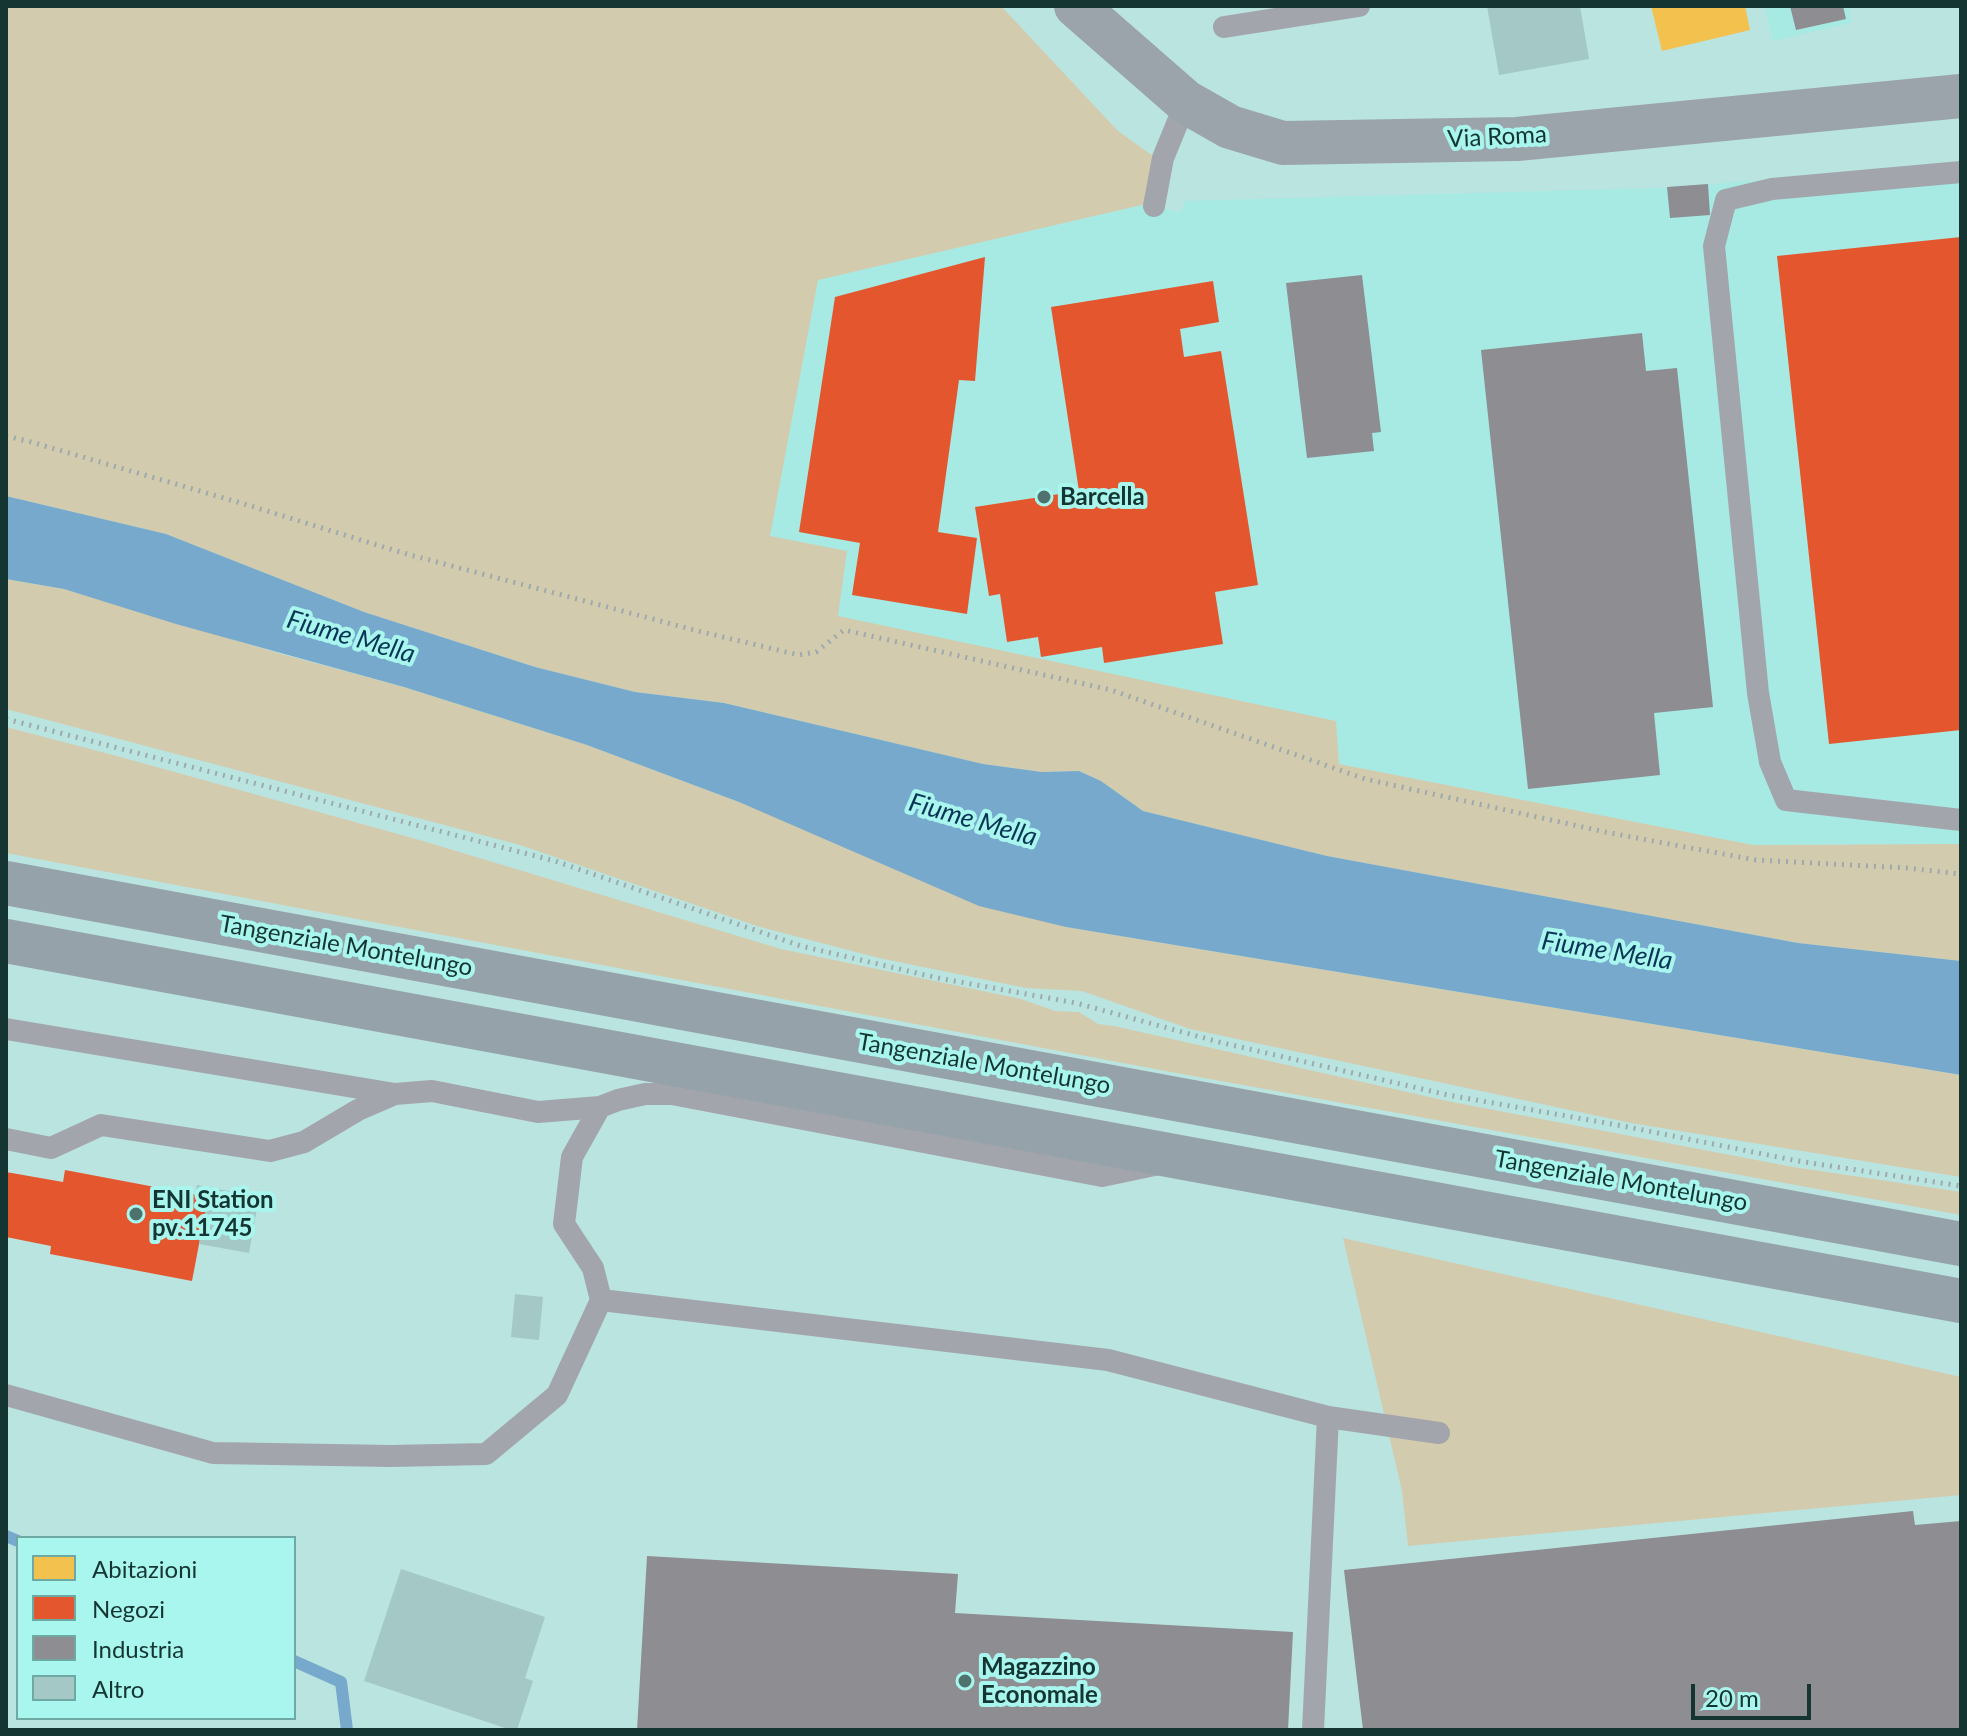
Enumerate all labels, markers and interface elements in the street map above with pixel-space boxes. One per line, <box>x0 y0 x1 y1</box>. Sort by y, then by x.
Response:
street label: Via Roma <box>1447 120 1547 154</box>
place label: Barcella <box>1060 483 1145 511</box>
marker: Barcella <box>1035 488 1053 506</box>
water label: Fiume Mella <box>283 604 419 670</box>
water label: Fiume Mella <box>905 787 1041 853</box>
street label: Tangenziale Montelungo <box>217 910 475 982</box>
water label: Fiume Mella <box>1539 925 1675 977</box>
street label: Tangenziale Montelungo <box>855 1028 1113 1100</box>
street label: Tangenziale Montelungo <box>1492 1145 1750 1217</box>
place label: ENI Station pv.11745 <box>152 1186 274 1242</box>
marker: ENI Station pv.11745 <box>127 1205 145 1223</box>
legend <box>16 1536 296 1720</box>
text: Abitazioni <box>92 1554 197 1583</box>
text: Negozi <box>92 1594 165 1623</box>
text: Industria <box>92 1634 184 1663</box>
place label: Magazzino Economale <box>981 1653 1098 1709</box>
scale bar <box>1695 1668 1815 1718</box>
marker: Magazzino Economale <box>956 1672 974 1690</box>
text: Altro <box>92 1674 144 1703</box>
text: 20 m <box>1705 1683 1759 1712</box>

